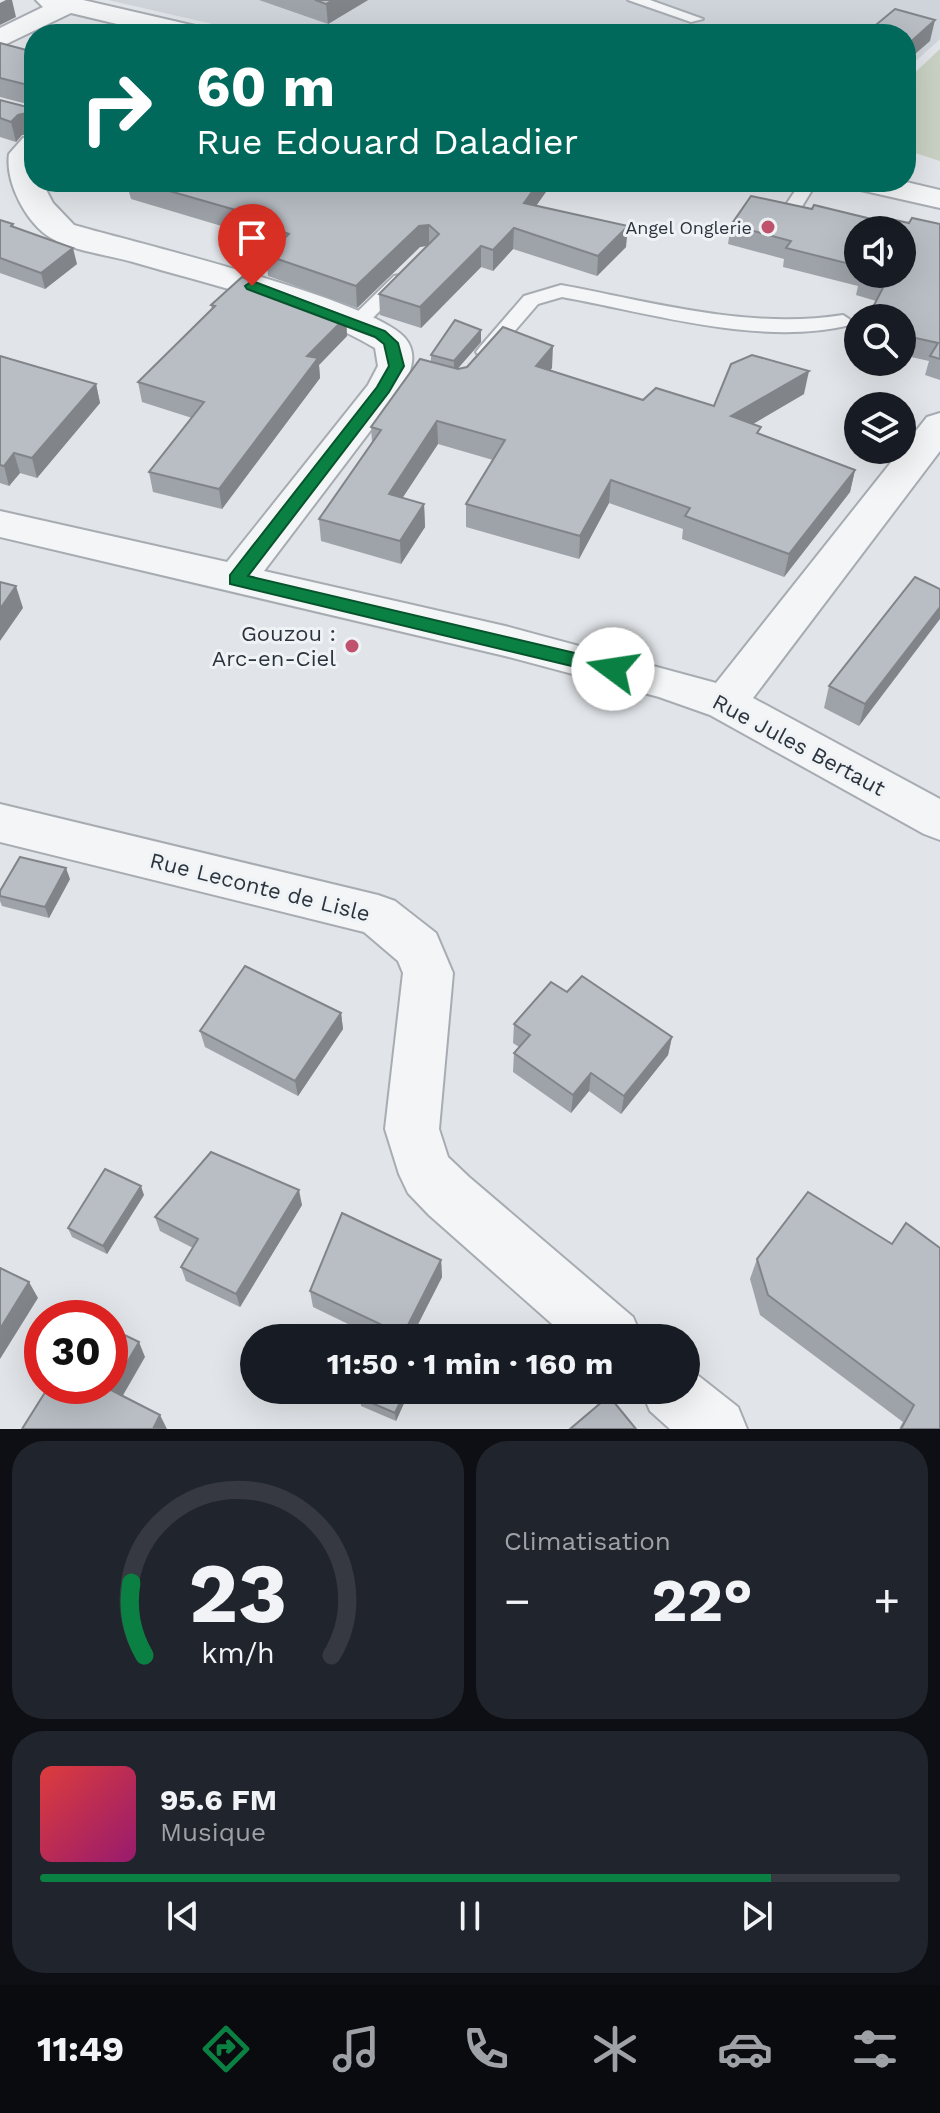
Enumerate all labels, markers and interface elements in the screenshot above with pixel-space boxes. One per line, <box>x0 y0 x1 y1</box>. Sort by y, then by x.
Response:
text: 60 m <box>196 54 335 120</box>
icon: right <box>64 56 168 160</box>
text: Rue Edouard Daladier <box>196 121 578 163</box>
pin <box>218 204 286 286</box>
icon: arrive <box>230 216 274 260</box>
map controls <box>844 216 916 464</box>
button: sound <box>844 216 916 288</box>
place label: Angel Onglerie <box>625 217 752 238</box>
marker: Angel Onglerie <box>759 218 777 236</box>
button: search <box>844 304 916 376</box>
button: layers <box>844 392 916 464</box>
place label: Gouzou : Arc-en-Ciel <box>212 621 336 671</box>
position arrow <box>571 627 655 711</box>
marker: Gouzou : Arc-en-Ciel <box>343 637 361 655</box>
street label: Rue Jules Bertaut <box>708 689 890 801</box>
street label: Rue Leconte de Lisle <box>147 848 373 926</box>
speed limit sign: 30 <box>24 1300 128 1404</box>
text: 11:50 · 1 min · 160 m <box>327 1346 613 1381</box>
text: Climatisation <box>504 1526 671 1556</box>
text: 23 <box>189 1545 287 1642</box>
text: 22° <box>651 1565 753 1636</box>
text: − <box>504 1575 531 1627</box>
text: + <box>873 1575 900 1627</box>
text: km/h <box>201 1636 275 1670</box>
text: 95.6 FM <box>160 1782 277 1817</box>
text: Musique <box>160 1817 266 1847</box>
icon: previous <box>161 1894 205 1938</box>
icon: pause <box>448 1894 492 1938</box>
icon: next <box>735 1894 779 1938</box>
icon: directions <box>198 2021 254 2077</box>
icon: music <box>328 2021 384 2077</box>
icon: phone <box>458 2021 514 2077</box>
icon: climate <box>587 2021 643 2077</box>
icon: car <box>717 2021 773 2077</box>
icon: filters <box>847 2021 903 2077</box>
text: 11:49 <box>37 2028 124 2070</box>

